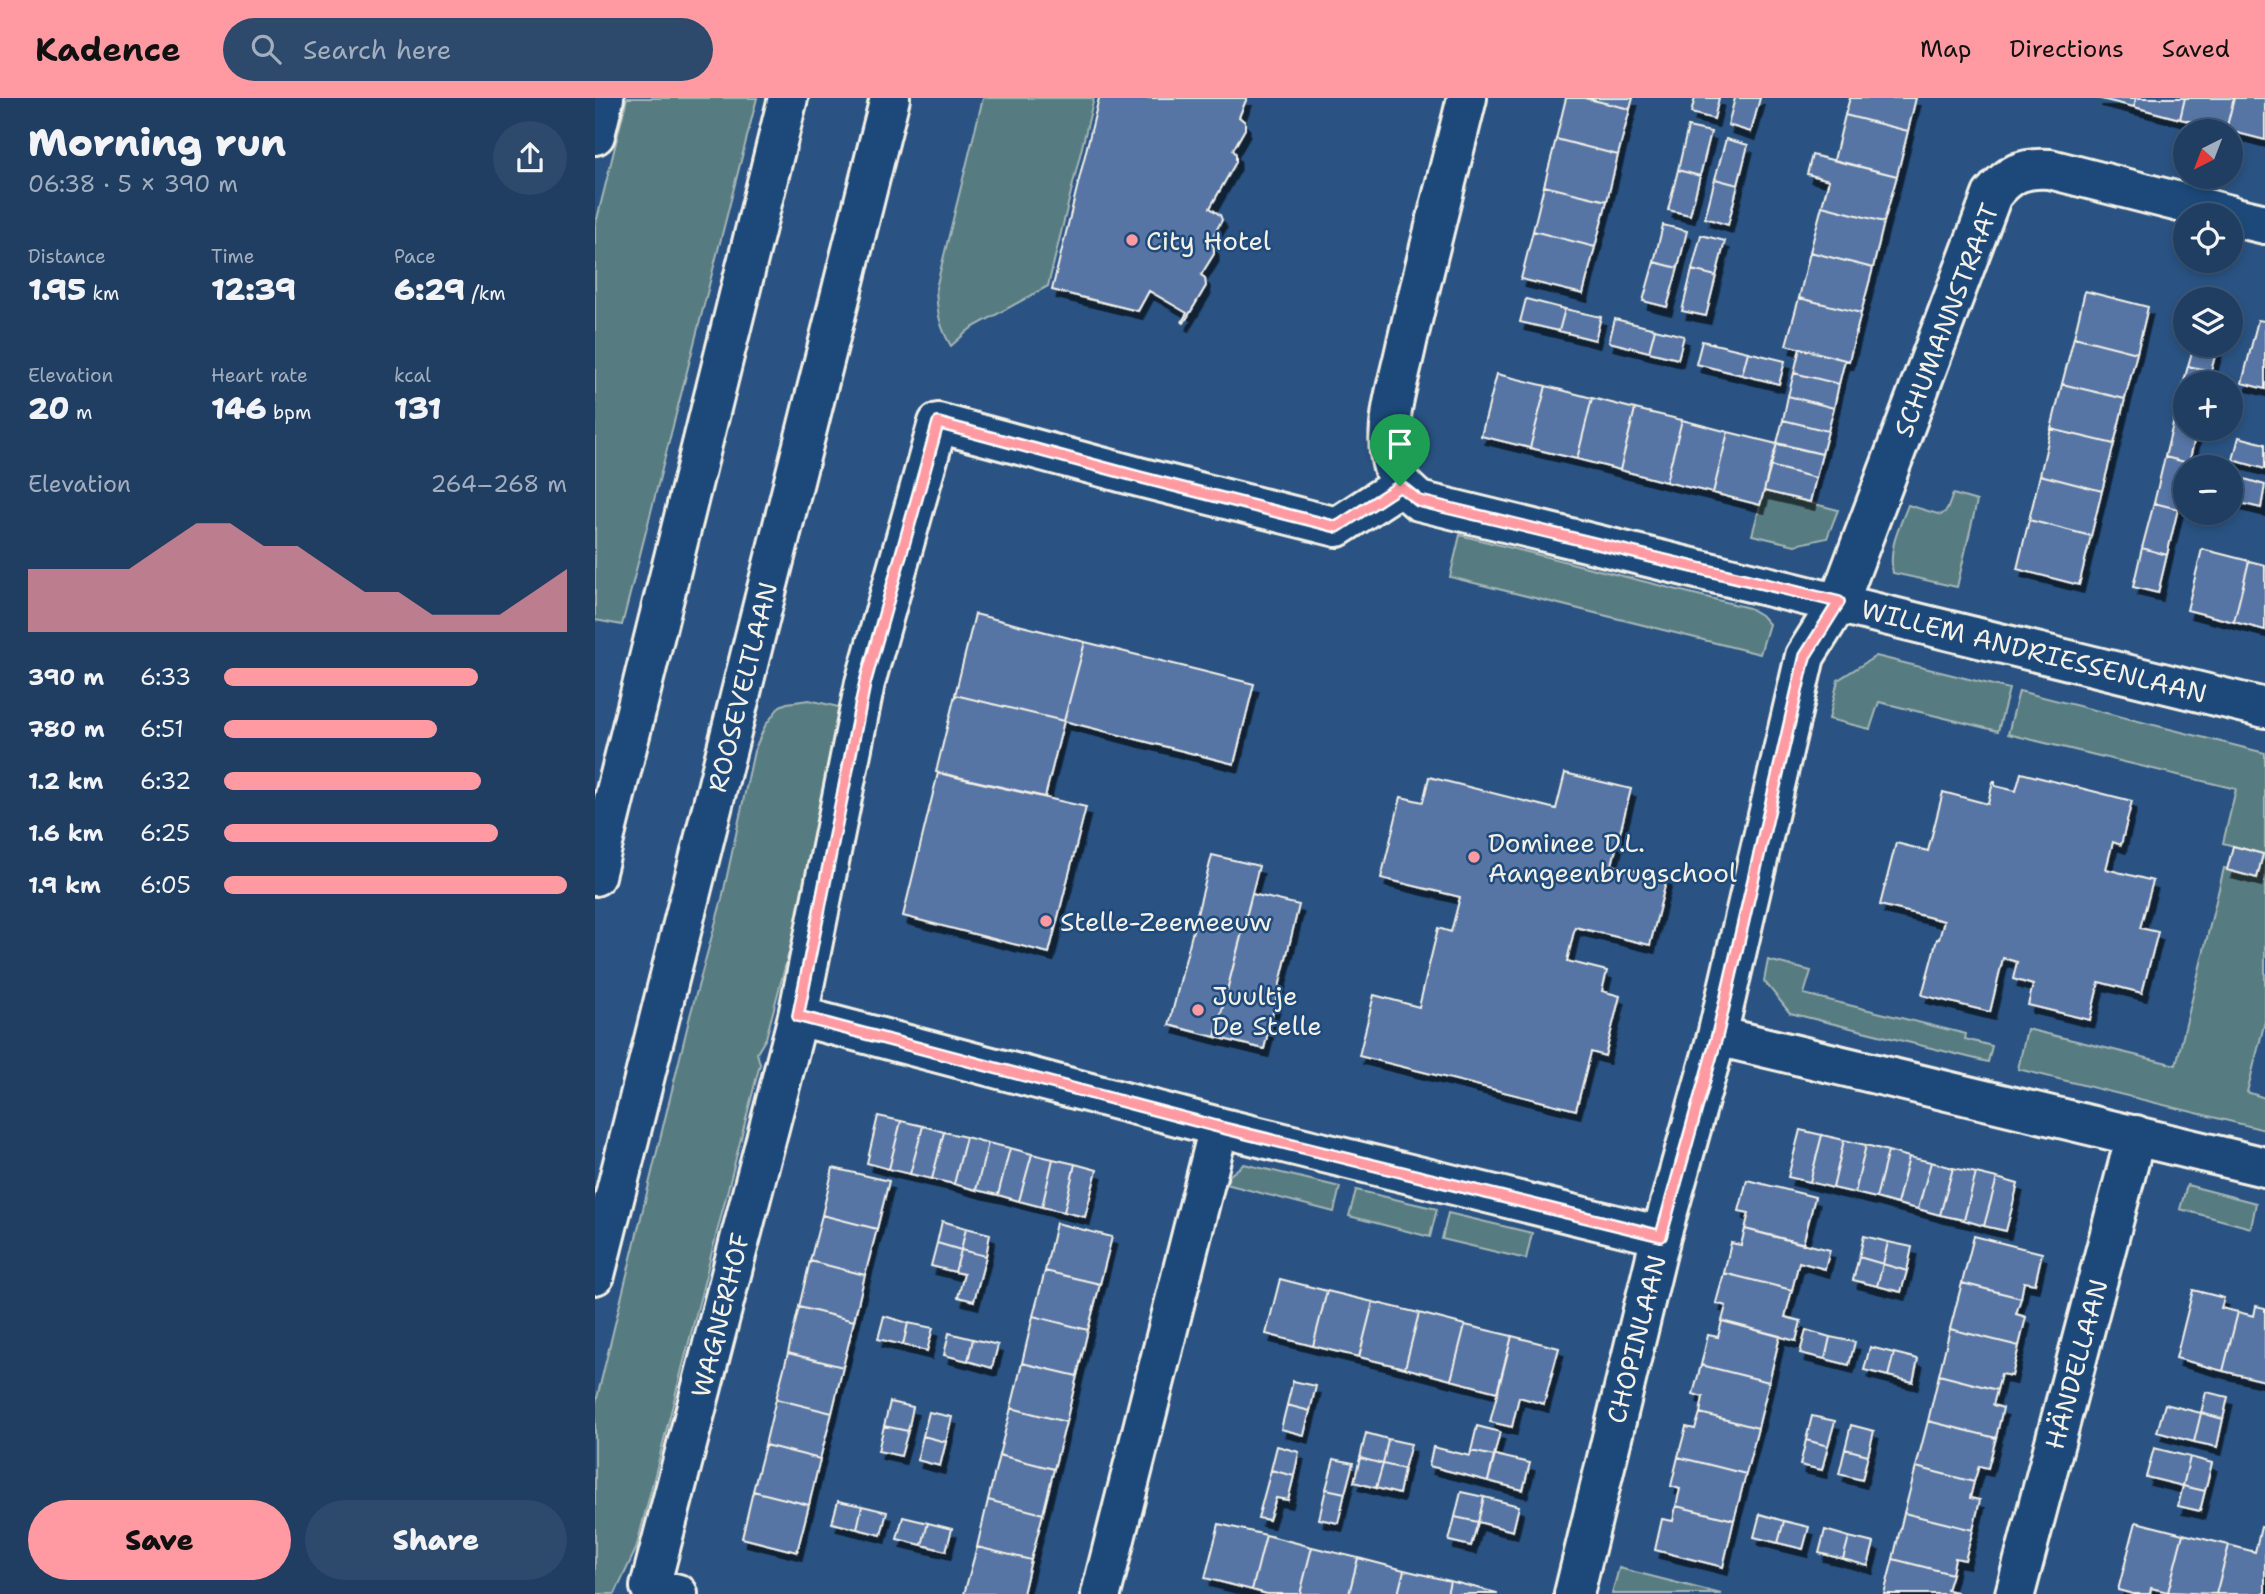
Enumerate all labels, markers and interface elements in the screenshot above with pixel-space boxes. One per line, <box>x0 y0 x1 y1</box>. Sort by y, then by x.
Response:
search box <box>223 18 713 81</box>
text: Kadence <box>35 27 181 72</box>
icon: search <box>247 30 285 68</box>
text: Search here <box>303 32 451 67</box>
text: Map <box>1920 33 1971 65</box>
text: Directions <box>2009 33 2124 65</box>
text: Saved <box>2162 33 2230 65</box>
text: Morning run <box>28 117 286 168</box>
north arrow <box>2173 119 2243 189</box>
map controls <box>2173 119 2243 525</box>
button: share <box>493 121 567 195</box>
text: 06:38 · 5 × 390 m <box>28 169 238 199</box>
street label: SCHUMANNSTRAAT <box>1885 198 2007 442</box>
button: locate <box>2173 203 2243 273</box>
place label: City Hotel <box>1146 223 1271 258</box>
marker: City Hotel <box>1124 232 1140 248</box>
text: Distance <box>28 244 106 269</box>
text: Time <box>211 244 255 269</box>
text: Pace <box>394 244 436 269</box>
text: 1.95 <box>28 269 86 310</box>
text: 12:39 <box>211 269 296 310</box>
text: 6:29 <box>394 269 465 310</box>
text: km <box>86 281 119 306</box>
text: /km <box>465 281 506 306</box>
button: layers <box>2173 287 2243 357</box>
text: Elevation <box>28 363 113 388</box>
text: Heart rate <box>211 363 308 388</box>
text: kcal <box>394 363 431 388</box>
button: + <box>2173 371 2243 441</box>
text: 20 <box>28 388 70 429</box>
text: 146 <box>211 388 267 429</box>
text: 131 <box>394 388 441 429</box>
text: m <box>70 400 92 425</box>
text: bpm <box>267 400 311 425</box>
pin <box>1370 414 1430 486</box>
icon: arrive <box>1381 425 1419 463</box>
button: − <box>2173 455 2243 525</box>
text: Elevation <box>28 469 131 499</box>
text: 264–268 m <box>430 469 567 499</box>
street label: ROOSEVELTLAAN <box>699 578 785 796</box>
street label: WILLEM ANDRIESSENLAAN <box>1858 591 2210 711</box>
text: 390 m <box>28 662 104 692</box>
text: 6:33 <box>140 662 191 692</box>
text: 780 m <box>28 714 105 744</box>
text: 6:51 <box>140 714 184 744</box>
text: 1.2 km <box>28 766 104 796</box>
text: 6:32 <box>140 766 191 796</box>
text: 1.6 km <box>28 818 103 848</box>
text: 6:25 <box>140 818 190 848</box>
place label: Dominee D.L. Aangeenbrugschool <box>1488 825 1737 890</box>
marker: Dominee D.L. Aangeenbrugschool <box>1466 849 1482 865</box>
text: 1.9 km <box>28 870 101 900</box>
text: 6:05 <box>140 870 191 900</box>
place label: Stelle-Zeemeeuw <box>1060 904 1272 939</box>
marker: Stelle-Zeemeeuw <box>1038 913 1054 929</box>
place label: Juultje De Stelle <box>1212 978 1322 1043</box>
marker: Juultje De Stelle <box>1190 1002 1206 1018</box>
street label: WAGNERHOF <box>683 1229 757 1401</box>
street label: CHOPINLAAN <box>1598 1251 1674 1427</box>
street label: HÄNDELLAAN <box>2036 1275 2116 1453</box>
button: Save <box>28 1500 291 1580</box>
button: Share <box>305 1500 567 1580</box>

